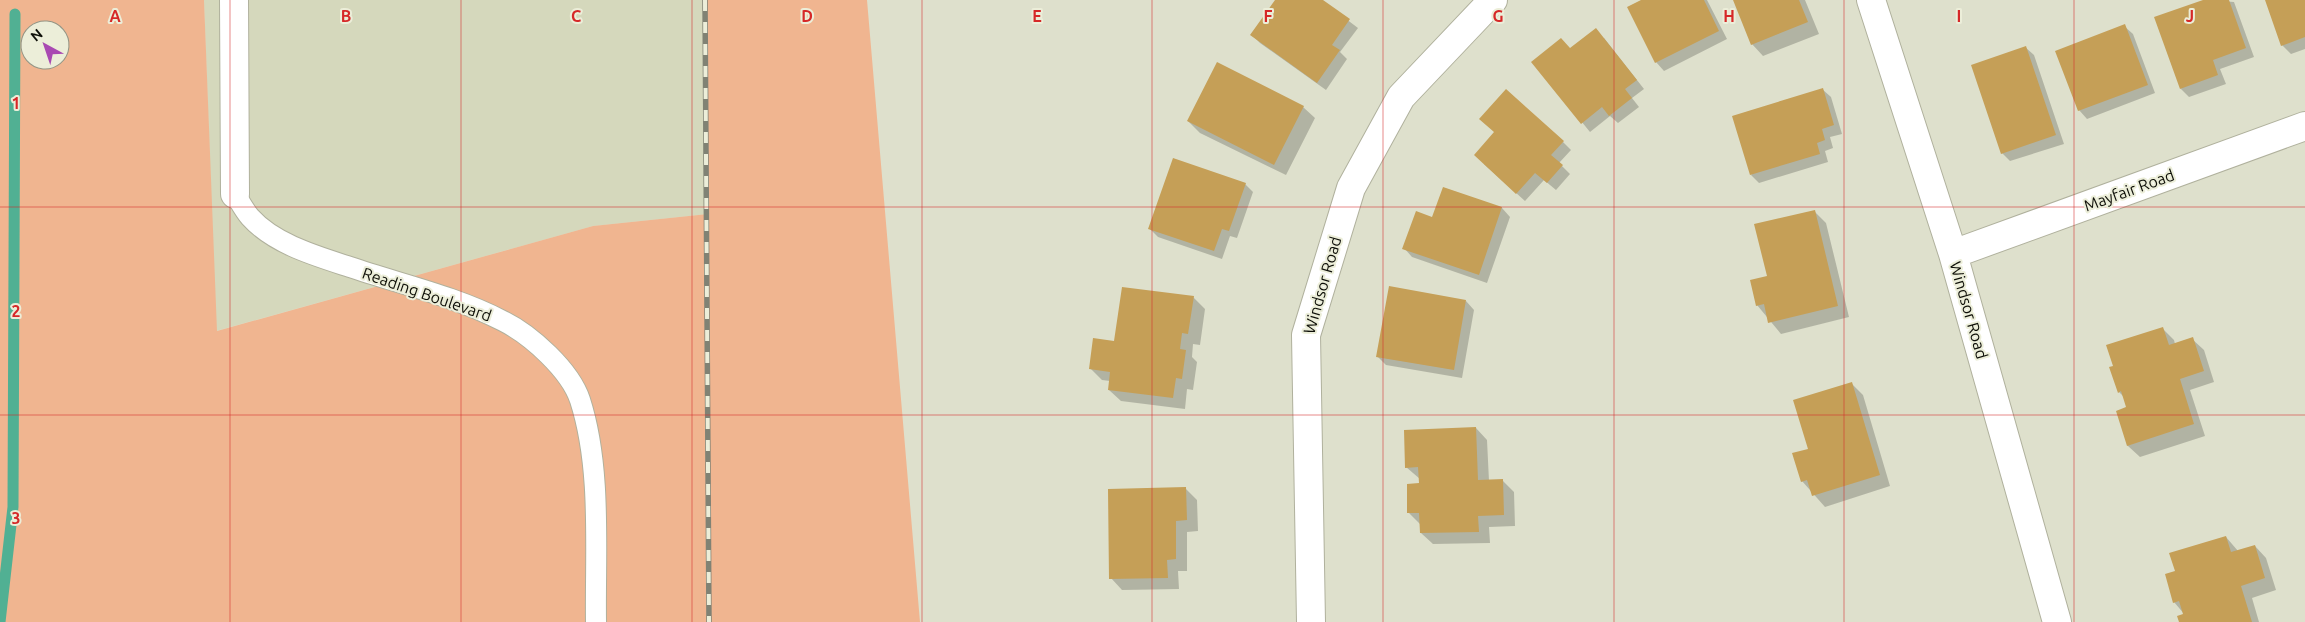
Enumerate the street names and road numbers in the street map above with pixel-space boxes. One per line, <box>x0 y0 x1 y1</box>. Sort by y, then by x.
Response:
street label: Mayfair Road <box>2081 165 2177 215</box>
street label: Windsor Road <box>1300 234 1344 336</box>
street label: Windsor Road <box>1947 259 1991 361</box>
street label: Reading Boulevard <box>360 263 494 325</box>

